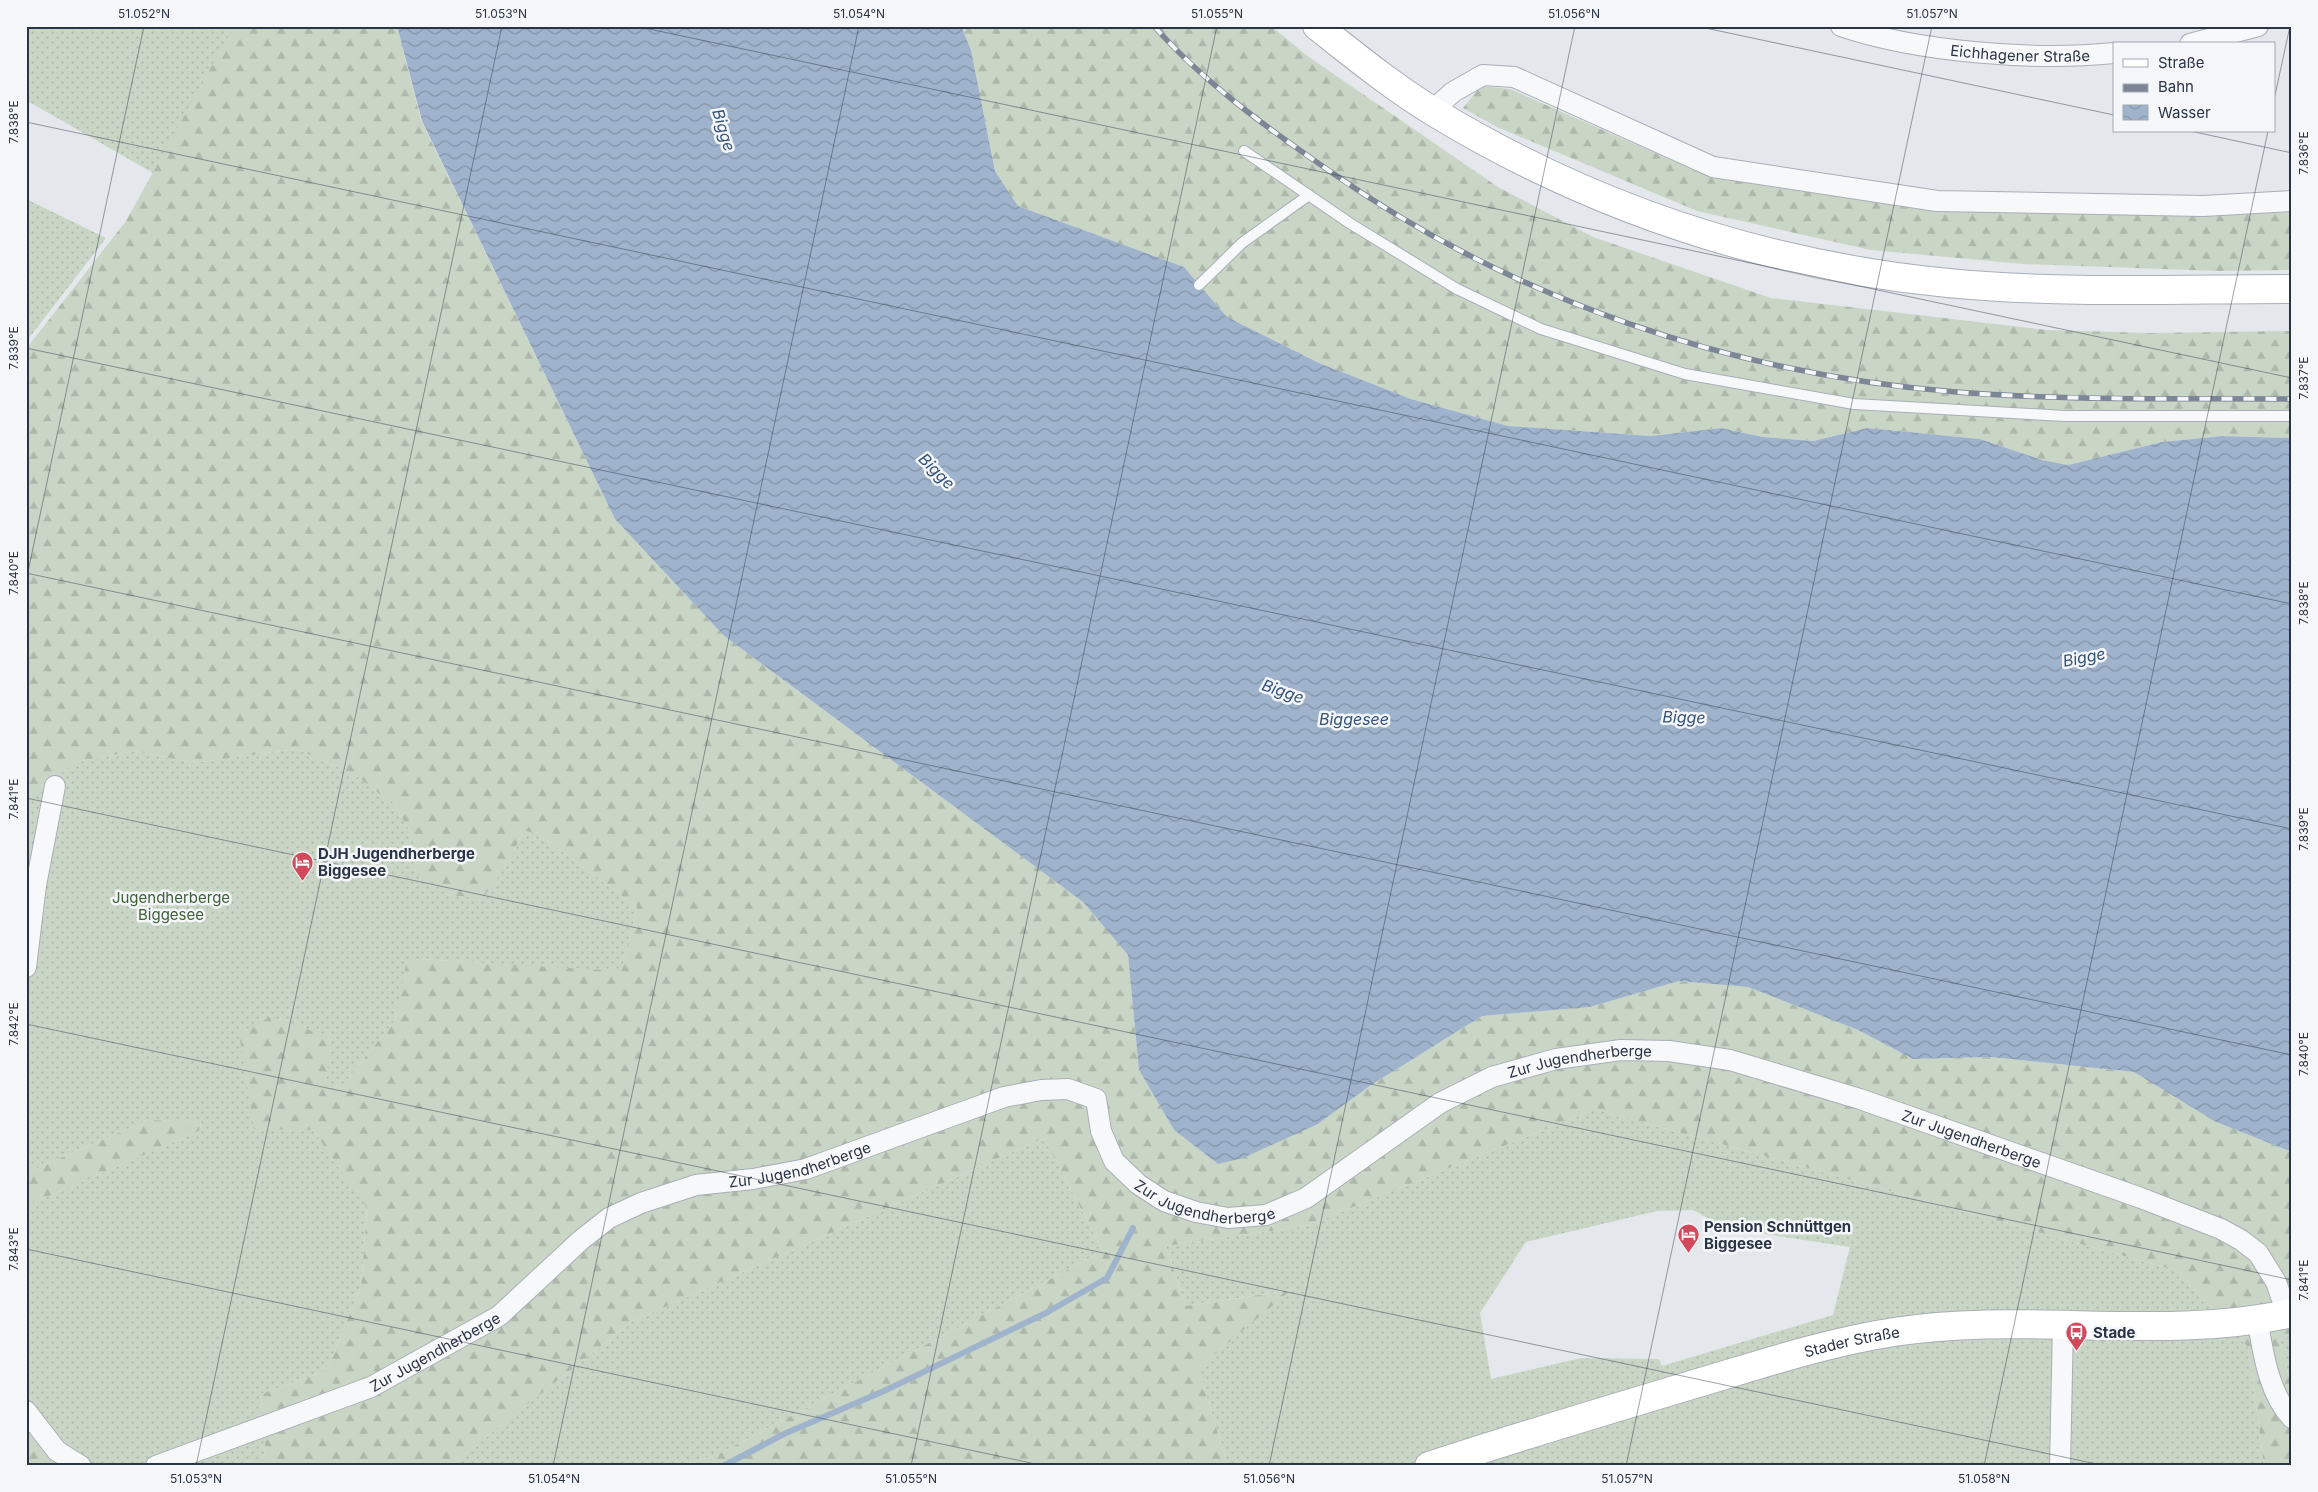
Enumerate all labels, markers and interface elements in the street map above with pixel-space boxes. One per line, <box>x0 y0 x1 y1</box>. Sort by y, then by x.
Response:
text: 51.052°N <box>118 6 170 21</box>
text: 51.053°N <box>475 6 527 21</box>
text: 51.054°N <box>833 6 885 21</box>
text: 51.055°N <box>1191 6 1243 21</box>
text: 51.056°N <box>1548 6 1600 21</box>
text: 51.057°N <box>1906 6 1958 21</box>
street label: Eichhagener Straße <box>1949 40 2090 65</box>
legend <box>2113 42 2276 132</box>
text: Straße <box>2158 53 2205 72</box>
text: Bahn <box>2158 77 2194 96</box>
text: 7.838°E <box>6 100 21 144</box>
text: Wasser <box>2158 103 2211 122</box>
water label: Bigge <box>708 106 740 154</box>
text: 7.836°E <box>2296 131 2311 175</box>
text: 7.839°E <box>6 326 21 370</box>
text: 7.837°E <box>2296 357 2311 399</box>
water label: Bigge <box>915 449 959 493</box>
text: 7.840°E <box>6 551 21 595</box>
text: 7.838°E <box>2296 581 2311 625</box>
water label: Bigge <box>2061 643 2107 671</box>
water label: Bigge <box>1259 675 1307 707</box>
water label: Bigge <box>1662 707 1706 727</box>
water label: Biggesee <box>1319 709 1389 729</box>
text: 7.841°E <box>6 779 21 819</box>
text: 7.839°E <box>2296 807 2311 851</box>
place label: DJH Jugendherberge Biggesee <box>318 844 475 880</box>
hotel icon: DJH Jugendherberge Biggesee <box>290 850 314 881</box>
park label: Jugendherberge Biggesee <box>112 888 230 924</box>
text: 7.842°E <box>6 1002 21 1046</box>
text: 7.840°E <box>2296 1032 2311 1076</box>
street label: Zur Jugendherberge <box>1505 1040 1652 1082</box>
street label: Zur Jugendherberge <box>1899 1105 2044 1172</box>
street label: Zur Jugendherberge <box>728 1137 873 1191</box>
street label: Zur Jugendherberge <box>1131 1175 1278 1227</box>
place label: Pension Schnüttgen Biggesee <box>1704 1217 1851 1253</box>
hotel icon: Pension Schnüttgen Biggesee <box>1676 1223 1700 1254</box>
text: 7.843°E <box>6 1227 21 1271</box>
text: 7.841°E <box>2296 1260 2311 1300</box>
street label: Zur Jugendherberge <box>366 1308 503 1395</box>
bus stop icon: Stade <box>2065 1320 2089 1351</box>
street label: Stader Straße <box>1802 1322 1901 1361</box>
place label: Stade <box>2093 1323 2136 1342</box>
text: 51.053°N <box>170 1471 222 1486</box>
text: 51.054°N <box>528 1471 580 1486</box>
text: 51.055°N <box>885 1471 937 1486</box>
text: 51.056°N <box>1243 1471 1295 1486</box>
text: 51.057°N <box>1601 1471 1653 1486</box>
text: 51.058°N <box>1958 1471 2010 1486</box>

